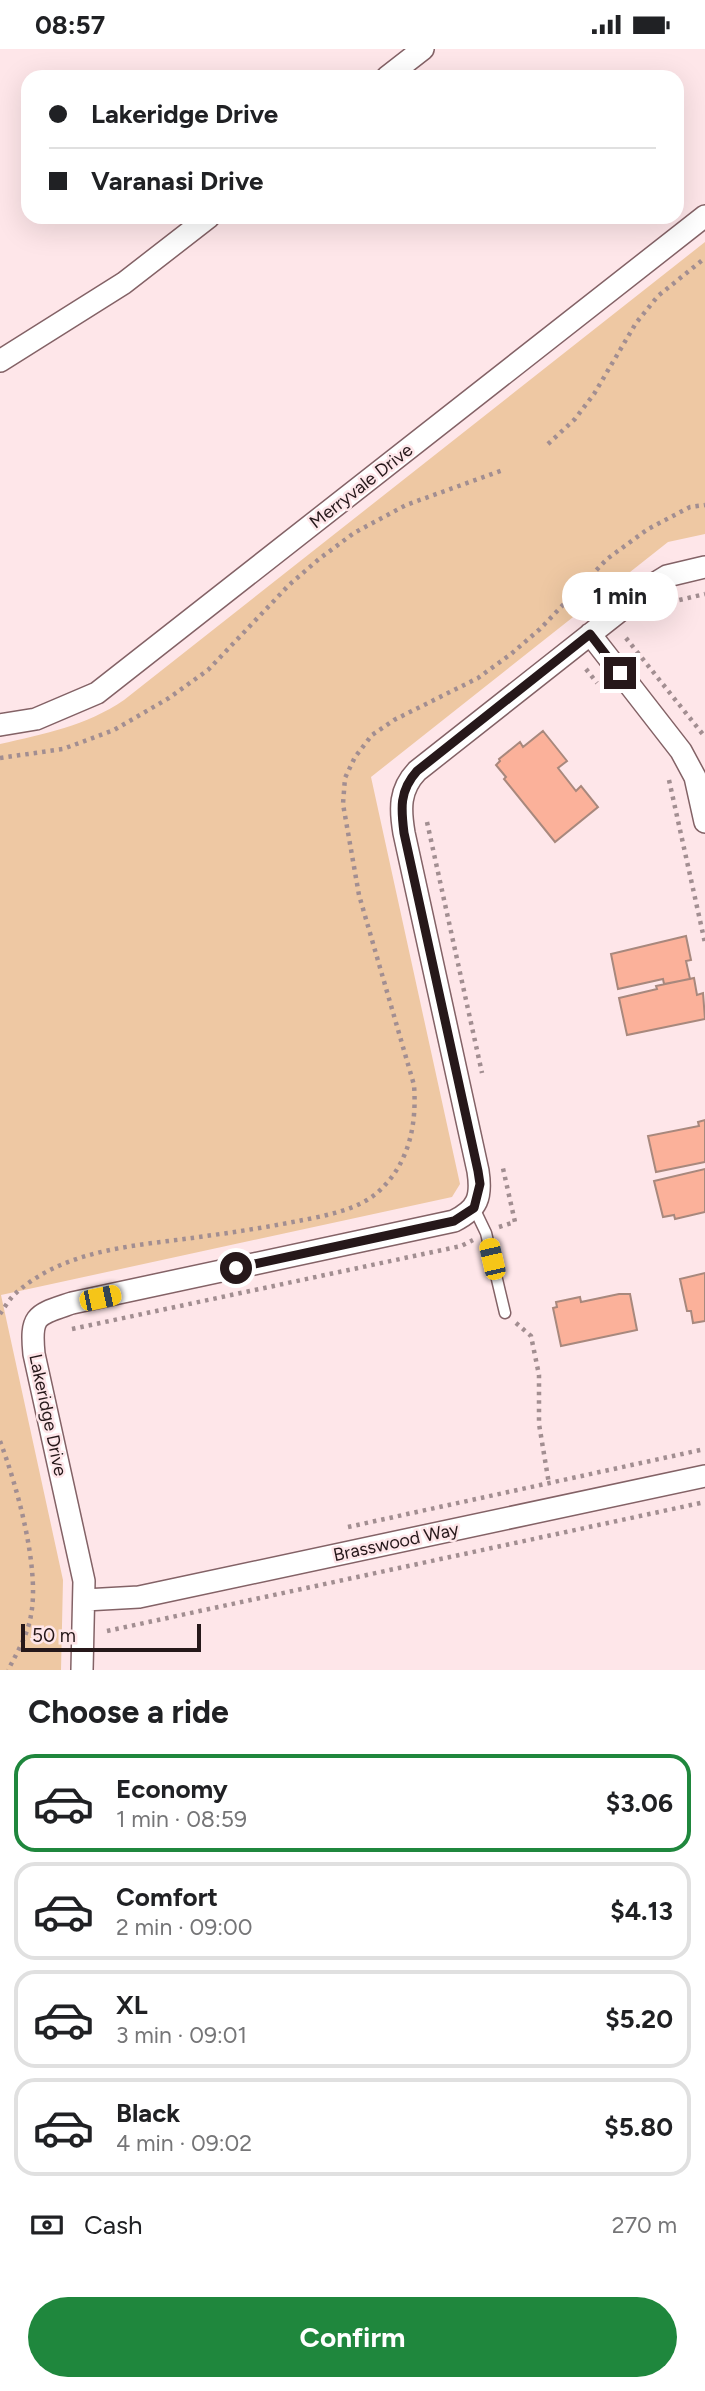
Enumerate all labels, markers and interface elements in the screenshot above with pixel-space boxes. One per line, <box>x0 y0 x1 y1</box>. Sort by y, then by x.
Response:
text: 08:57 <box>35 9 105 41</box>
text: Lakeridge Drive <box>91 98 278 130</box>
text: Varanasi Drive <box>91 165 263 197</box>
street label: Merryvale Drive <box>305 439 417 533</box>
callout: 1 min <box>562 571 678 621</box>
text: 1 min <box>593 582 647 610</box>
route end <box>604 657 636 689</box>
car <box>478 1236 507 1282</box>
route start <box>220 1252 252 1284</box>
car <box>78 1283 123 1313</box>
street label: Lakeridge Drive <box>24 1352 72 1478</box>
street label: Brasswood Way <box>331 1518 461 1566</box>
scale bar <box>21 1621 201 1653</box>
text: 50 m <box>32 1624 76 1647</box>
text: Choose a ride <box>28 1693 229 1731</box>
icon: car <box>32 1772 95 1835</box>
text: Economy <box>116 1773 228 1805</box>
text: $3.06 <box>606 1787 673 1819</box>
text: 1 min · 08:59 <box>116 1805 247 1833</box>
icon: car <box>32 1880 95 1943</box>
text: Comfort <box>116 1881 218 1913</box>
text: $4.13 <box>610 1895 673 1927</box>
text: 2 min · 09:00 <box>116 1913 253 1941</box>
icon: car <box>32 1988 95 2051</box>
text: XL <box>116 1989 148 2021</box>
text: $5.20 <box>605 2003 673 2035</box>
text: 3 min · 09:01 <box>116 2021 247 2049</box>
icon: car <box>32 2096 95 2159</box>
text: Black <box>116 2097 180 2129</box>
text: $5.80 <box>604 2111 673 2143</box>
text: 4 min · 09:02 <box>116 2129 252 2157</box>
icon: cash <box>28 2206 66 2244</box>
text: Cash <box>84 2209 143 2241</box>
text: 270 m <box>612 2211 677 2239</box>
button: Confirm <box>28 2297 677 2377</box>

